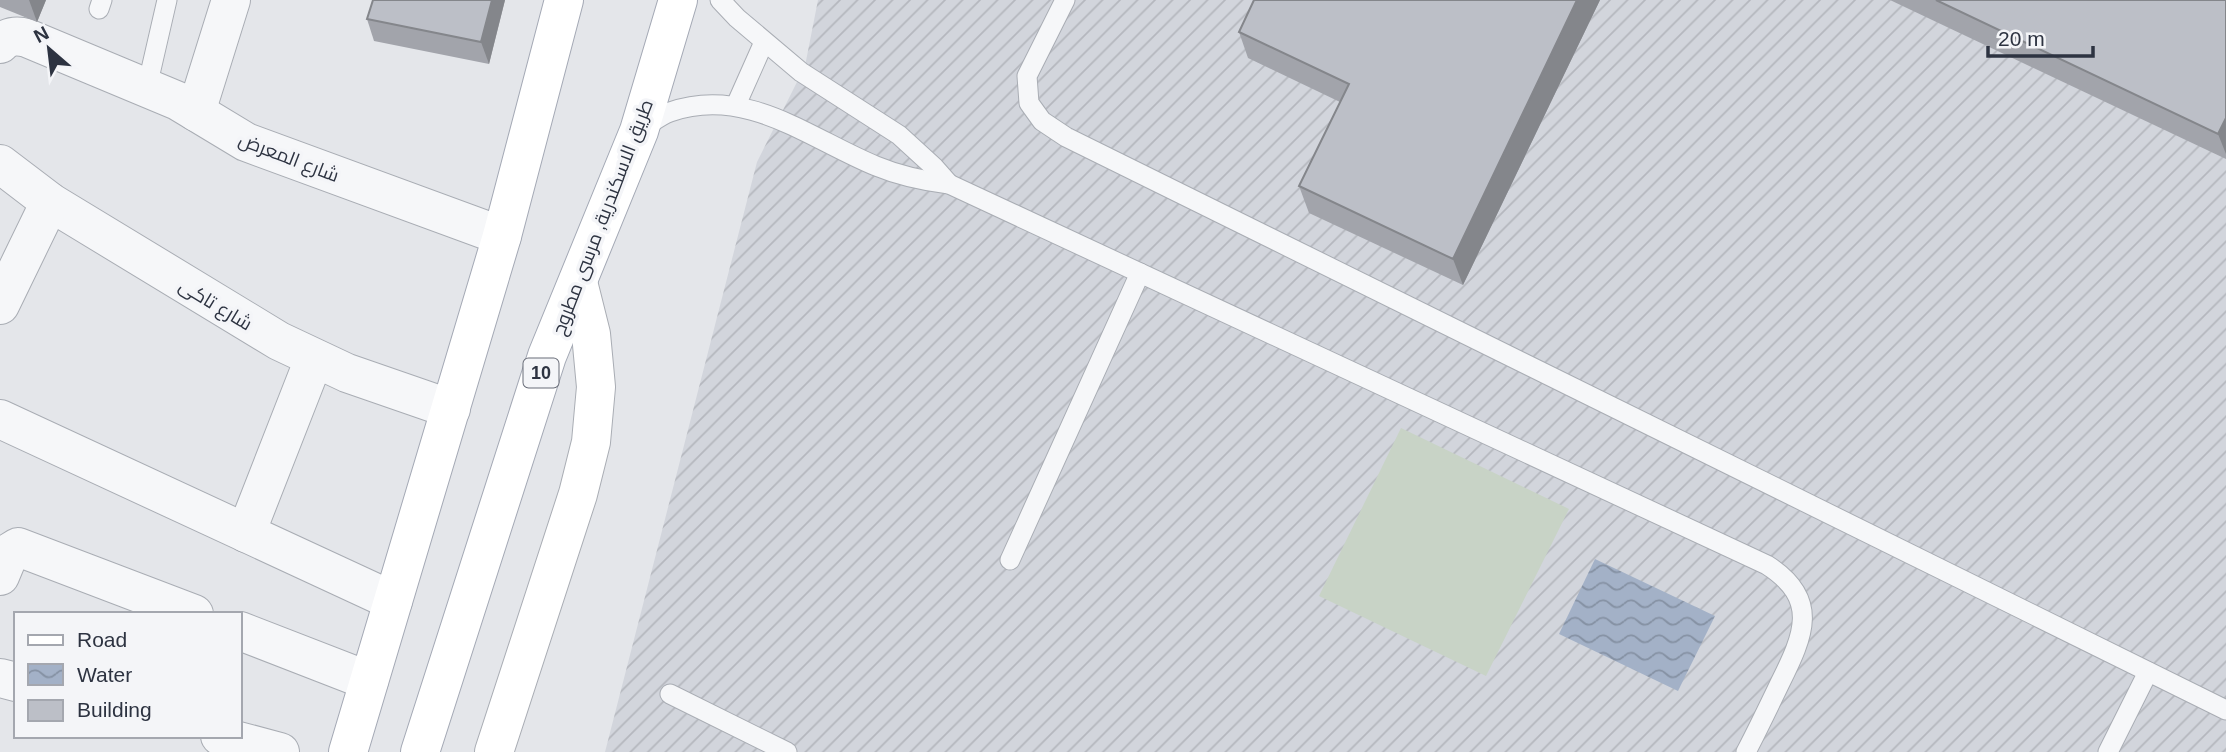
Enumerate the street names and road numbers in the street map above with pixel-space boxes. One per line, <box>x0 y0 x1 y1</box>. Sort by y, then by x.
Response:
street label: طريق الاسكندرية, مرسى مطروح <box>548 96 660 339</box>
street label: شارع المعرض <box>235 129 342 189</box>
street label: شارع تاكى <box>174 274 256 337</box>
road number: 10 <box>524 358 558 388</box>

